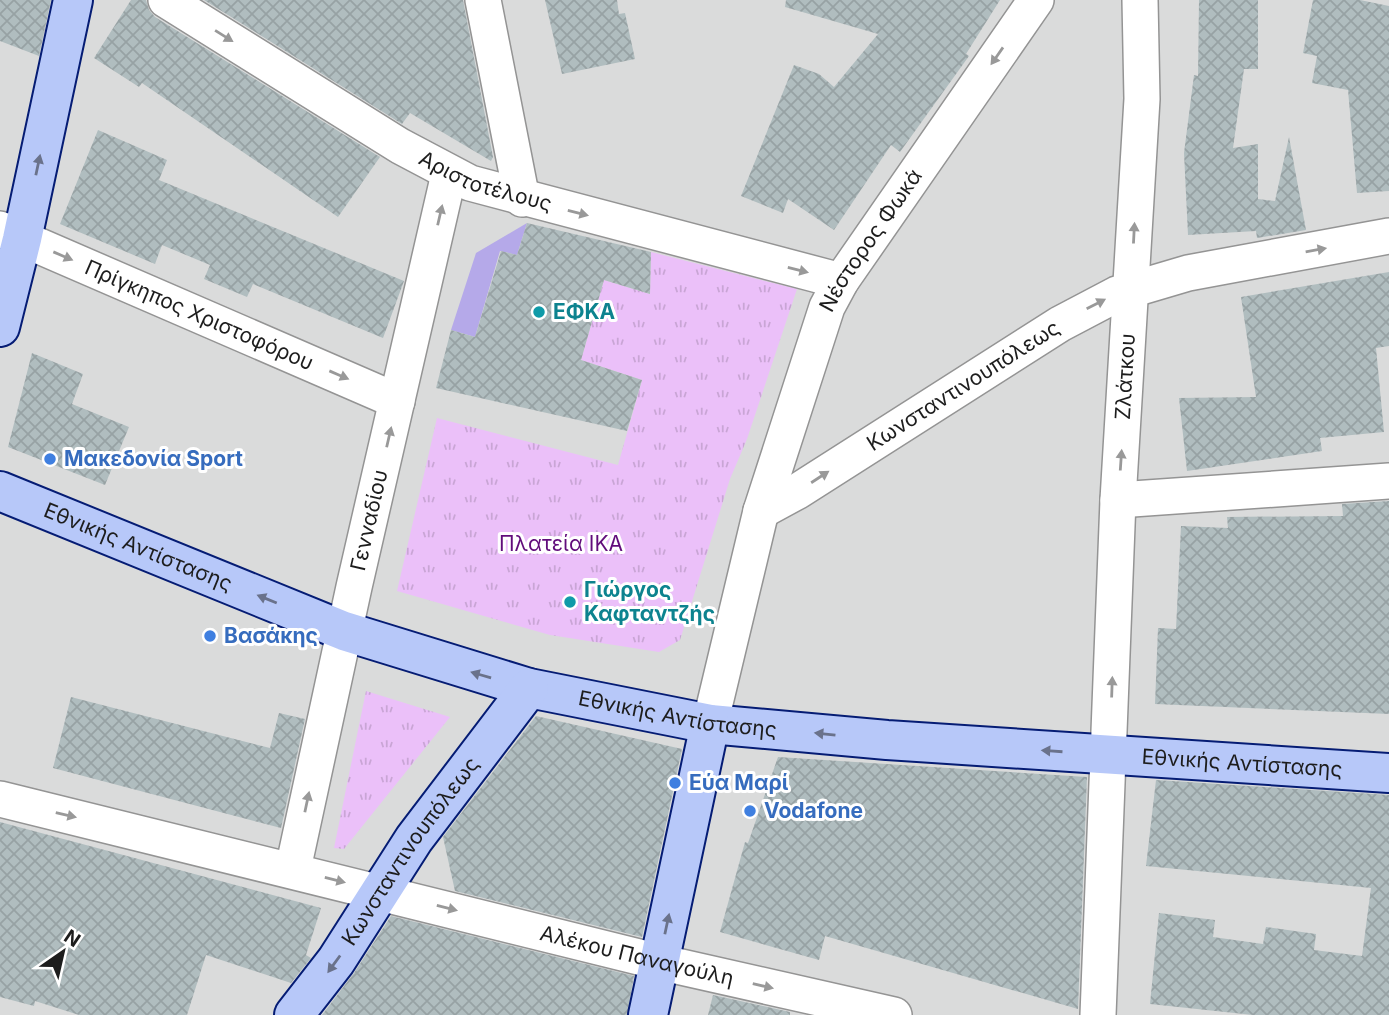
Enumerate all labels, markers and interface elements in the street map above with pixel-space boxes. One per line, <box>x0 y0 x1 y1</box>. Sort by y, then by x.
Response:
one-way arrow <box>214 30 233 43</box>
one-way arrow <box>990 47 1004 65</box>
street label: Αριστοτέλους <box>415 145 555 216</box>
one-way arrow <box>32 154 43 176</box>
street label: Νέστορος Φωκά <box>814 164 927 316</box>
one-way arrow <box>434 204 445 226</box>
one-way arrow <box>567 208 589 219</box>
one-way arrow <box>1129 221 1140 243</box>
one-way arrow <box>1305 244 1327 255</box>
one-way arrow <box>52 251 73 262</box>
street label: Πρίγκηπος Χριστοφόρου <box>81 254 317 375</box>
one-way arrow <box>787 265 809 276</box>
place label: ΕΦΚΑ <box>553 299 616 324</box>
one-way arrow <box>1086 299 1106 310</box>
marker: ΕΦΚΑ <box>531 304 547 320</box>
street label: Κωνσταντινουπόλεως <box>862 315 1064 456</box>
street label: Ζλάτκου <box>1110 333 1140 421</box>
one-way arrow <box>329 370 350 381</box>
one-way arrow <box>384 426 395 448</box>
place label: Μακεδονία Sport <box>64 446 243 471</box>
one-way arrow <box>1116 449 1127 471</box>
marker: Μακεδονία Sport <box>42 451 58 467</box>
street label: Γενναδίου <box>345 467 393 573</box>
one-way arrow <box>811 470 830 483</box>
street label: Εθνικής Αντίστασης <box>40 497 236 596</box>
park label: Πλατεία ΙΚΑ <box>499 531 623 556</box>
place label: Γιώργος Καφταντζής <box>584 577 715 626</box>
one-way arrow <box>256 594 277 605</box>
marker: Γιώργος Καφταντζής <box>562 594 578 610</box>
place label: Βασάκης <box>224 623 318 648</box>
marker: Βασάκης <box>202 628 218 644</box>
one-way arrow <box>470 669 492 680</box>
one-way arrow <box>1107 676 1118 698</box>
street label: Εθνικής Αντίστασης <box>576 685 778 742</box>
one-way arrow <box>814 728 836 739</box>
street label: Εθνικής Αντίστασης <box>1141 744 1343 782</box>
one-way arrow <box>1041 746 1063 757</box>
street label: Κωνσταντινουπόλεως <box>336 752 484 950</box>
place label: Εύα Μαρί <box>689 770 789 795</box>
marker: Εύα Μαρί <box>667 775 683 791</box>
one-way arrow <box>302 791 313 813</box>
place label: Vodafone <box>764 798 863 823</box>
marker: Vodafone <box>742 803 758 819</box>
one-way arrow <box>55 810 77 821</box>
one-way arrow <box>324 875 346 886</box>
one-way arrow <box>436 903 458 914</box>
one-way arrow <box>662 913 673 935</box>
north arrow <box>28 917 98 987</box>
street label: Αλέκου Παναγούλη <box>538 920 736 991</box>
text: N <box>60 925 85 952</box>
one-way arrow <box>326 954 341 972</box>
one-way arrow <box>752 980 774 991</box>

